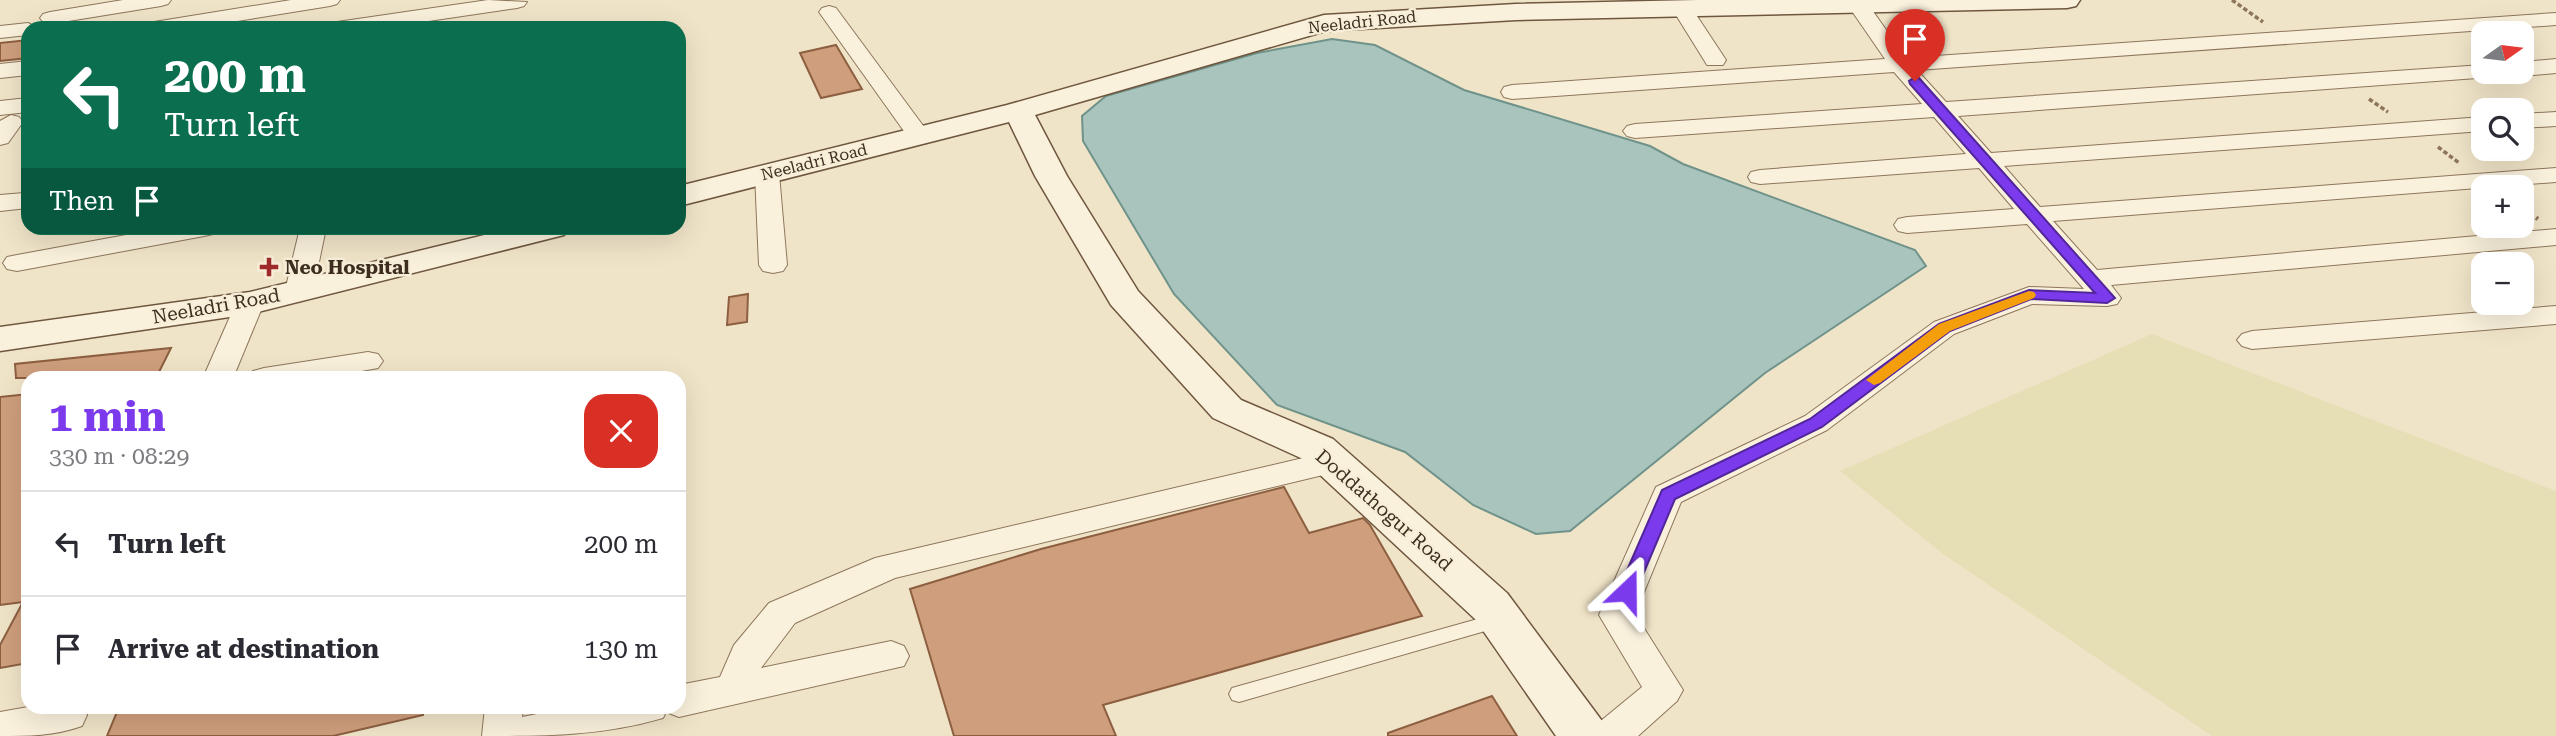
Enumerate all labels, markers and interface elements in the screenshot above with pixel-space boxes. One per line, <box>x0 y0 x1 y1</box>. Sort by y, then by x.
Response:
street label: Neeladri Road <box>1307 7 1417 37</box>
pin <box>1885 9 1945 81</box>
icon: arrive <box>1896 20 1934 58</box>
north arrow <box>2471 21 2534 84</box>
map controls <box>2471 21 2534 315</box>
text: 200 m <box>164 47 306 104</box>
icon: left <box>49 49 140 140</box>
button: search <box>2471 98 2534 161</box>
text: Turn left <box>164 106 299 144</box>
street label: Neeladri Road <box>759 140 869 184</box>
button: + <box>2471 175 2534 238</box>
icon: arrive <box>128 182 166 220</box>
text: Then <box>49 186 114 216</box>
button: − <box>2471 252 2534 315</box>
place label: Neo Hospital <box>285 256 409 279</box>
marker: Neo Hospital <box>259 257 279 277</box>
street label: Neeladri Road <box>150 283 282 329</box>
text: 1 min <box>49 392 166 441</box>
button: close <box>584 394 658 468</box>
text: 330 m · 08:29 <box>49 443 189 470</box>
street label: Doddathogur Road <box>1311 444 1457 576</box>
icon: left <box>49 525 87 563</box>
text: Turn left <box>108 529 226 559</box>
text: 200 m <box>584 529 658 559</box>
position arrow <box>1590 554 1664 628</box>
icon: arrive <box>49 630 87 668</box>
text: Arrive at destination <box>108 634 379 664</box>
text: 130 m <box>584 634 658 664</box>

